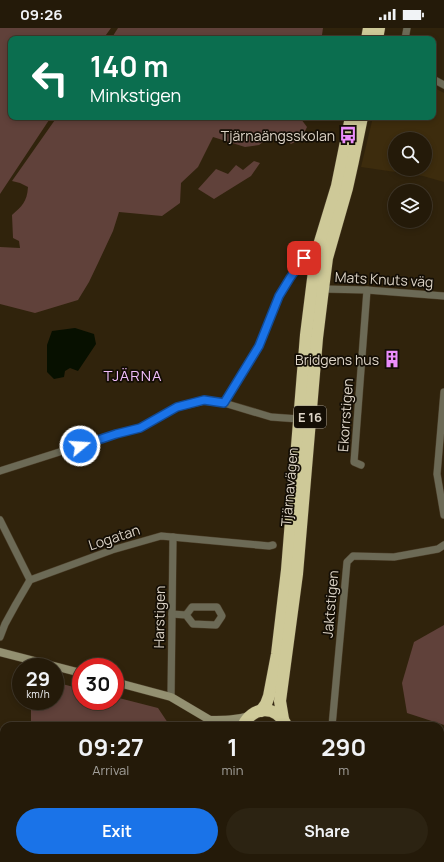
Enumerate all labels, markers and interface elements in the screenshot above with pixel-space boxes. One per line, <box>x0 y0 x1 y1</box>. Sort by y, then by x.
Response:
text: 09:26 <box>20 4 63 25</box>
text: 140 m <box>90 47 169 85</box>
icon: left <box>24 52 76 104</box>
text: Minkstigen <box>90 83 181 107</box>
bus stop icon: Tjärnaängsskolan <box>338 125 358 145</box>
place label: Tjärnaängsskolan <box>221 126 335 145</box>
map controls <box>388 132 432 228</box>
button: search <box>388 132 432 176</box>
button: layers <box>388 184 432 228</box>
pin <box>287 241 321 275</box>
icon: arrive <box>293 247 315 269</box>
street label: Mats Knuts väg <box>334 267 434 291</box>
building icon: Bridgens hus <box>382 349 402 369</box>
place label: Bridgens hus <box>295 350 379 369</box>
district label: TJÄRNA <box>103 365 163 386</box>
street label: Ekorrstigen <box>333 378 357 452</box>
road number: E 16 <box>294 406 326 428</box>
position arrow <box>59 425 101 467</box>
street label: Tjärnavägen <box>276 447 302 527</box>
street label: Logatan <box>86 520 142 554</box>
street label: Jaktstigen <box>318 569 342 639</box>
street label: Harstigen <box>149 585 169 649</box>
speed limit sign: 30 <box>72 658 124 710</box>
text: 29 <box>26 665 50 692</box>
text: km/h <box>26 687 50 701</box>
text: 09:27 <box>78 730 144 763</box>
text: 1 <box>227 730 238 763</box>
text: 290 <box>321 730 366 763</box>
text: Arrival <box>92 761 129 779</box>
text: min <box>222 761 243 779</box>
text: m <box>338 761 349 779</box>
button: Exit <box>16 808 218 854</box>
button: Share <box>226 808 428 854</box>

